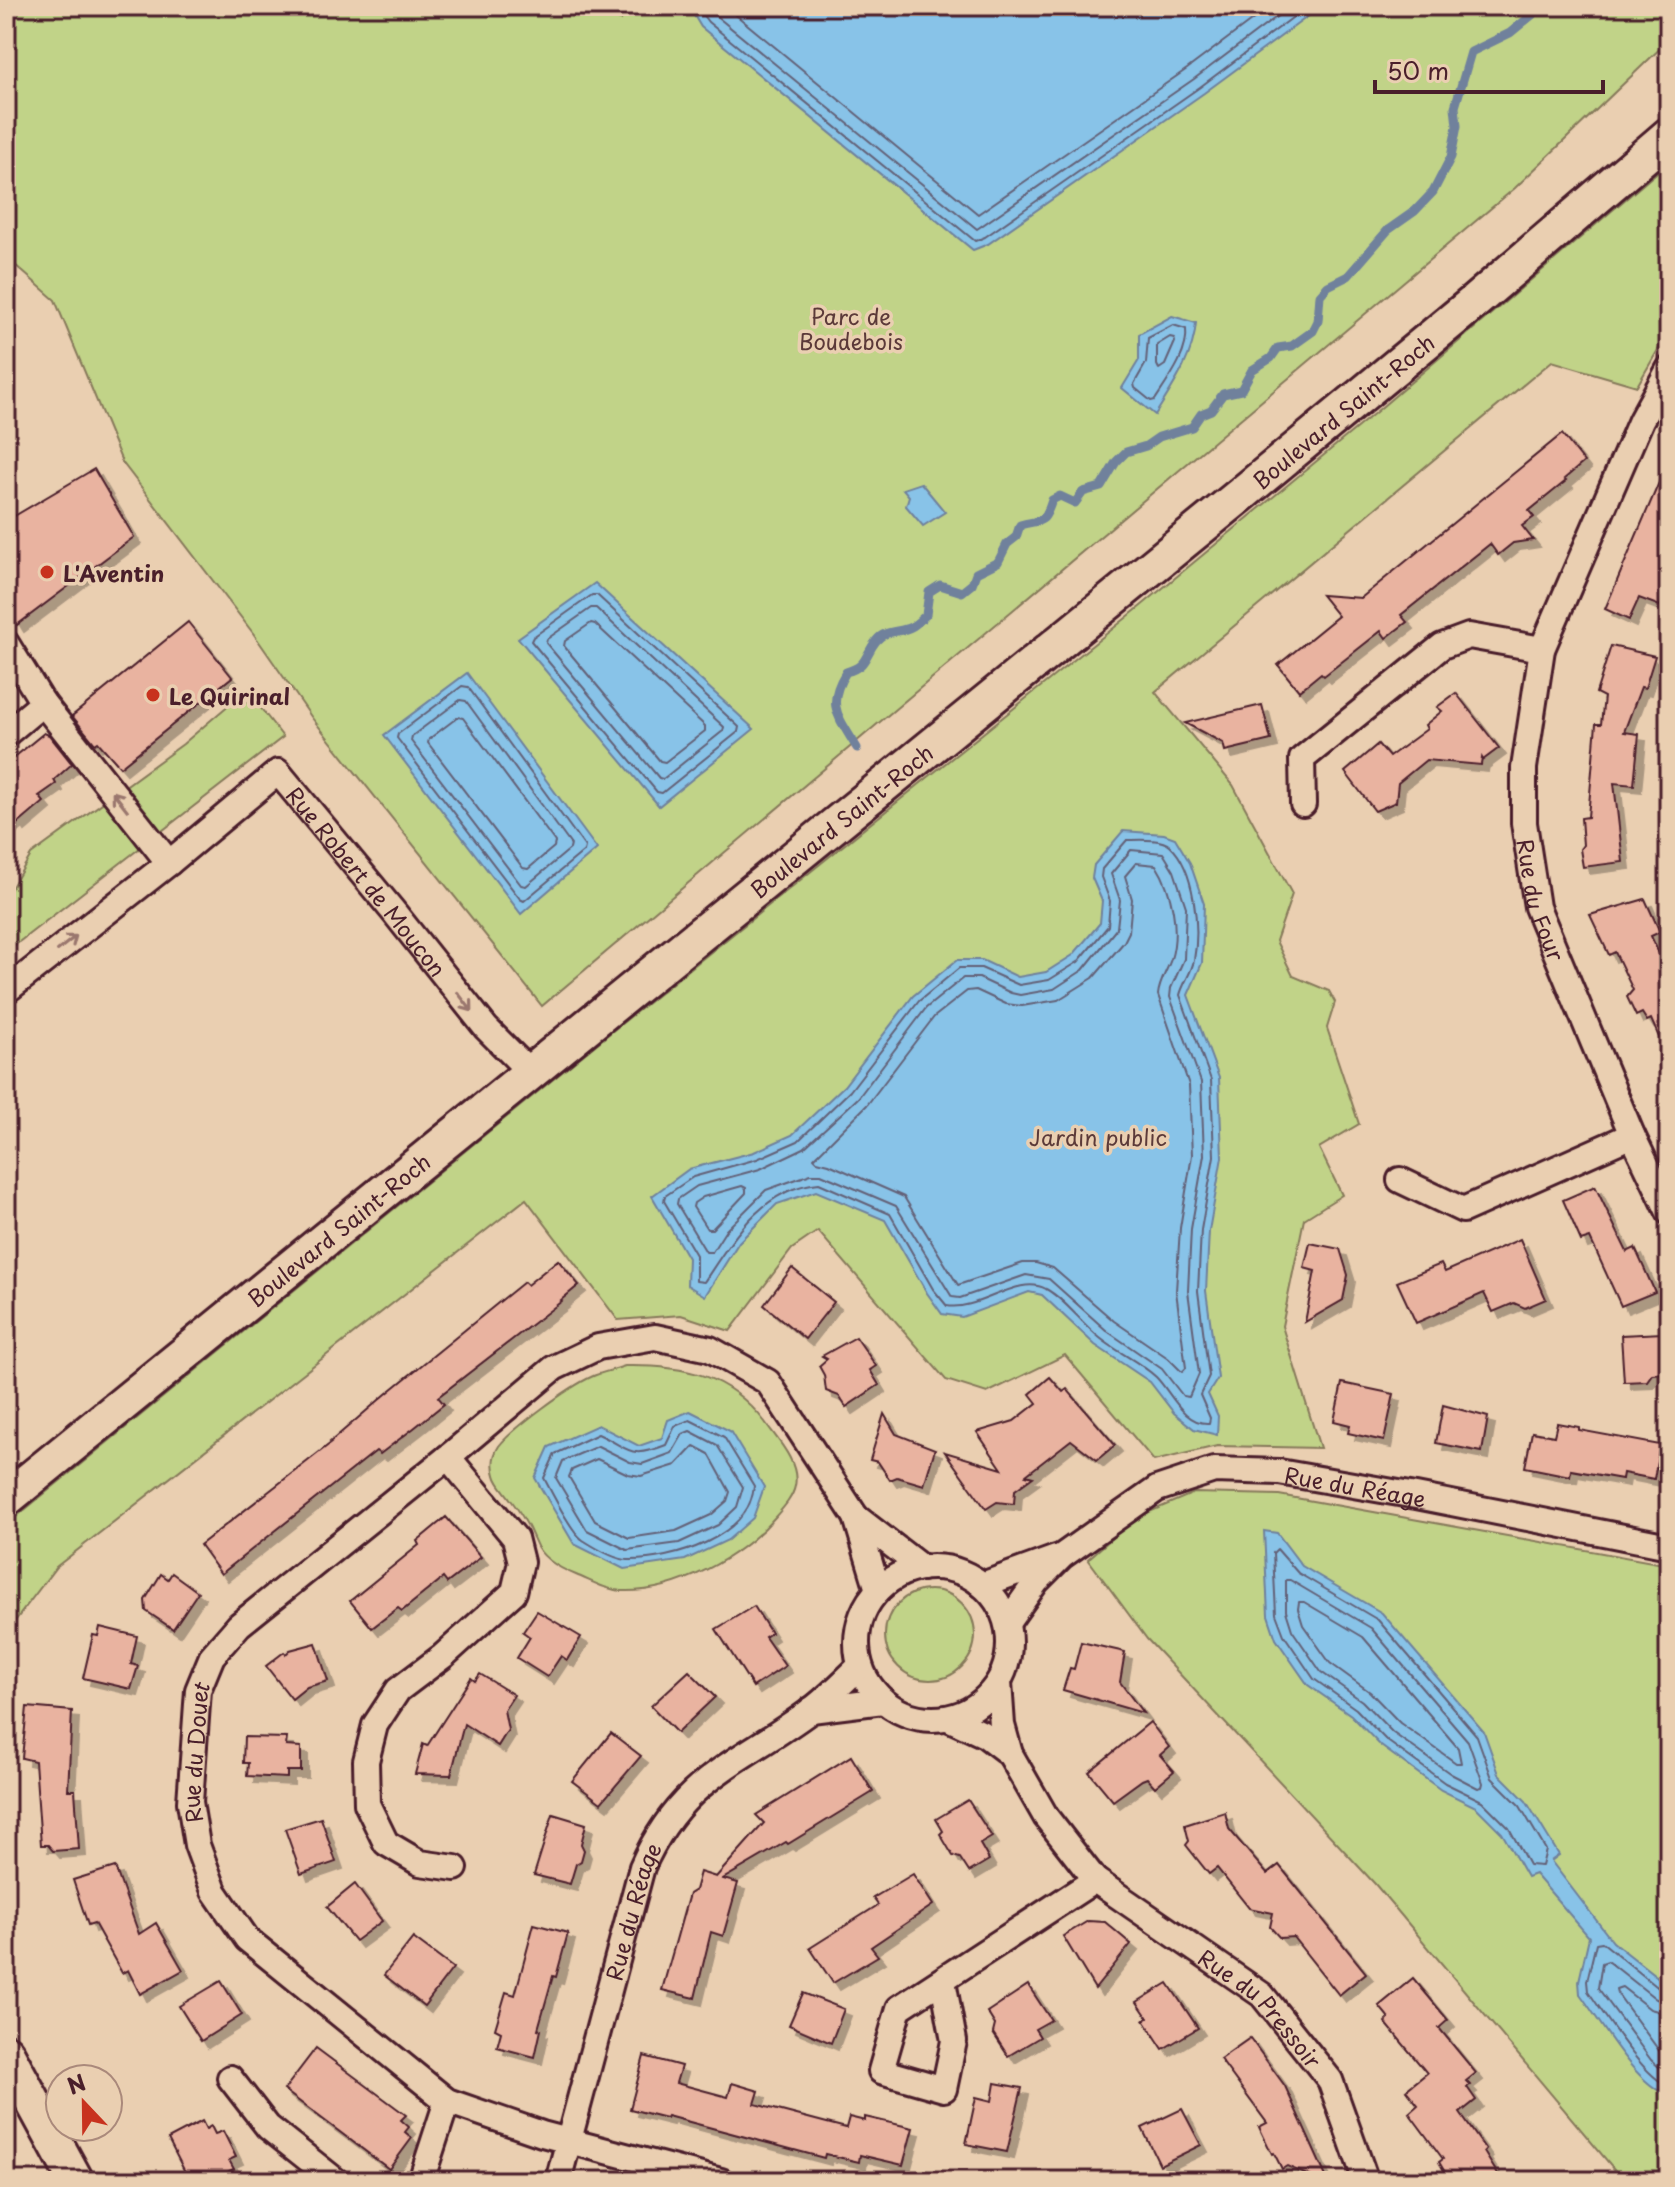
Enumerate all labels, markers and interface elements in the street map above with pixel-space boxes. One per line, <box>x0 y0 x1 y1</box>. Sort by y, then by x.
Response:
scale bar <box>1375 44 1603 94</box>
text: 50 m <box>1387 52 1449 88</box>
park label: Parc de Boudebois <box>799 299 903 357</box>
street label: Boulevard Saint-Roch <box>1245 325 1441 496</box>
place label: L'Aventin <box>63 556 164 589</box>
marker: L'Aventin <box>38 563 56 581</box>
place label: Le Quirinal <box>169 679 290 712</box>
marker: Le Quirinal <box>144 686 162 704</box>
street label: Boulevard Saint-Roch <box>742 735 940 905</box>
street label: Rue Robert de Moucon <box>279 779 455 983</box>
one-way arrow <box>112 791 129 812</box>
street label: Rue du Four <box>1510 837 1574 966</box>
one-way arrow <box>56 934 77 952</box>
one-way arrow <box>456 991 473 1012</box>
park label: Jardin public <box>1029 1120 1167 1153</box>
street label: Boulevard Saint-Roch <box>239 1144 437 1314</box>
street label: Rue du Réage <box>1282 1457 1429 1514</box>
street label: Rue du Douet <box>173 1675 217 1826</box>
street label: Rue du Réage <box>596 1835 668 1984</box>
street label: Rue du Pressoir <box>1192 1940 1330 2075</box>
north arrow <box>44 2063 124 2143</box>
text: N <box>62 2065 90 2102</box>

